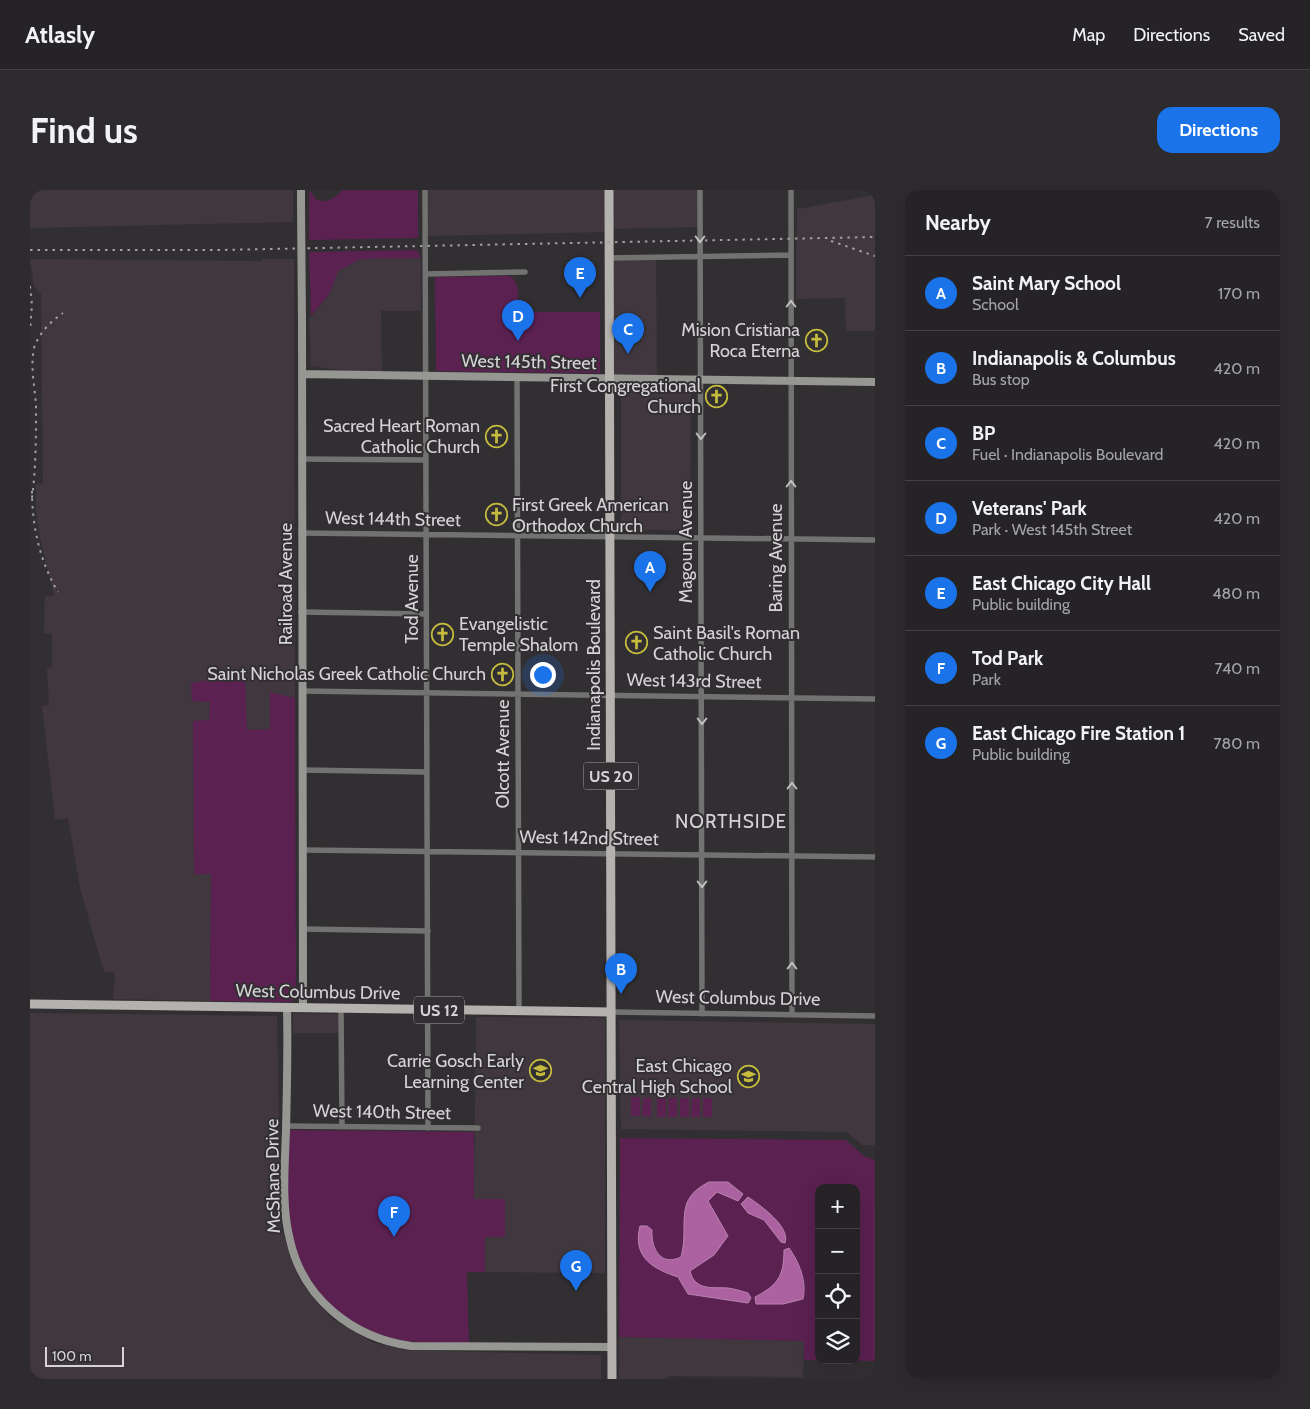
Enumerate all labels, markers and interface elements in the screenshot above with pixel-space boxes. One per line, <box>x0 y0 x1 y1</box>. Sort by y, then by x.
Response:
text: Atlasly <box>25 20 95 49</box>
text: Map <box>1072 24 1105 46</box>
text: Directions <box>1133 24 1210 46</box>
text: Saved <box>1238 24 1285 46</box>
button: Directions <box>1157 107 1280 153</box>
text: Find us <box>30 109 138 152</box>
text: Nearby <box>925 210 991 235</box>
text: 7 results <box>1205 213 1260 232</box>
one-way arrow <box>695 235 705 243</box>
pin: E <box>564 257 596 298</box>
text: Saint Mary School <box>972 272 1121 295</box>
text: A <box>936 284 946 303</box>
text: 170 m <box>1218 284 1260 303</box>
text: School <box>972 295 1019 314</box>
one-way arrow <box>786 299 796 307</box>
pin: D <box>502 300 534 341</box>
pin: C <box>612 313 644 354</box>
place label: Mision Cristiana Roca Eterna <box>681 319 800 362</box>
church icon: Mision Cristiana Roca Eterna <box>804 328 828 352</box>
text: Indianapolis & Columbus <box>972 347 1176 370</box>
street label: West 145th Street <box>461 350 597 374</box>
text: B <box>936 359 946 378</box>
text: 420 m <box>1214 359 1260 378</box>
text: Bus stop <box>972 370 1030 389</box>
place label: First Congregational Church <box>550 375 702 418</box>
church icon: First Congregational Church <box>705 384 729 408</box>
place label: Sacred Heart Roman Catholic Church <box>323 415 480 458</box>
text: BP <box>972 422 995 445</box>
church icon: Sacred Heart Roman Catholic Church <box>484 424 508 448</box>
one-way arrow <box>696 432 706 440</box>
text: C <box>936 434 946 453</box>
text: 420 m <box>1214 434 1260 453</box>
text: Fuel · Indianapolis Boulevard <box>972 445 1163 464</box>
one-way arrow <box>786 479 796 487</box>
street label: Magoun Avenue <box>675 481 697 603</box>
place label: First Greek American Orthodox Church <box>512 494 669 537</box>
text: Veterans' Park <box>972 497 1087 520</box>
church icon: First Greek American Orthodox Church <box>484 503 508 527</box>
street label: Baring Avenue <box>765 503 787 613</box>
street label: West 144th Street <box>325 507 461 531</box>
text: D <box>935 509 947 528</box>
text: 420 m <box>1214 509 1260 528</box>
text: Park · West 145th Street <box>972 520 1132 539</box>
street label: Railroad Avenue <box>275 523 297 645</box>
pin: A <box>634 551 666 592</box>
street label: Tod Avenue <box>401 554 423 644</box>
text: East Chicago City Hall <box>972 572 1151 595</box>
street label: Indianapolis Boulevard <box>583 579 605 751</box>
text: E <box>936 584 946 603</box>
text: 480 m <box>1212 584 1260 603</box>
text: Public building <box>972 595 1070 614</box>
place label: Evangelistic Temple Shalom <box>459 613 578 656</box>
church icon: Evangelistic Temple Shalom <box>431 622 455 646</box>
place label: Saint Basil's Roman Catholic Church <box>653 622 800 665</box>
church icon: Saint Basil's Roman Catholic Church <box>625 631 649 655</box>
text: Tod Park <box>972 647 1043 670</box>
text: F <box>937 659 945 678</box>
text: 740 m <box>1214 659 1260 678</box>
church icon: Saint Nicholas Greek Catholic Church <box>490 662 514 686</box>
your location <box>530 662 556 688</box>
place label: Saint Nicholas Greek Catholic Church <box>207 663 486 685</box>
street label: West 143rd Street <box>626 669 762 693</box>
text: Park <box>972 670 1001 689</box>
street label: Olcott Avenue <box>492 700 514 809</box>
one-way arrow <box>697 718 707 725</box>
text: East Chicago Fire Station 1 <box>972 722 1185 745</box>
text: G <box>936 734 946 753</box>
text: 780 m <box>1213 734 1260 753</box>
text: Public building <box>972 745 1070 764</box>
road number: US 20 <box>584 762 638 790</box>
one-way arrow <box>787 782 797 790</box>
district label: NORTHSIDE <box>675 810 787 833</box>
street label: West 142nd Street <box>519 826 659 850</box>
one-way arrow <box>697 880 707 888</box>
pin: B <box>605 953 637 994</box>
one-way arrow <box>787 962 797 970</box>
street label: West Columbus Drive <box>236 980 400 1004</box>
street label: West Columbus Drive <box>656 986 820 1010</box>
road number: US 12 <box>414 996 464 1024</box>
place label: Carrie Gosch Early Learning Center <box>387 1050 524 1093</box>
place label: East Chicago Central High School <box>582 1055 733 1098</box>
school or university icon: Carrie Gosch Early Learning Center <box>528 1059 552 1083</box>
school or university icon: East Chicago Central High School <box>736 1064 760 1088</box>
street label: West 140th Street <box>313 1100 451 1124</box>
street label: McShane Drive <box>261 1118 285 1234</box>
map controls <box>815 1184 860 1364</box>
button: + <box>815 1184 860 1229</box>
pin: F <box>378 1196 410 1237</box>
button: − <box>815 1229 860 1274</box>
pin: G <box>560 1250 592 1291</box>
button: locate <box>815 1274 860 1319</box>
button: layers <box>815 1319 860 1364</box>
scale bar <box>45 1344 124 1367</box>
text: 100 m <box>52 1347 92 1365</box>

